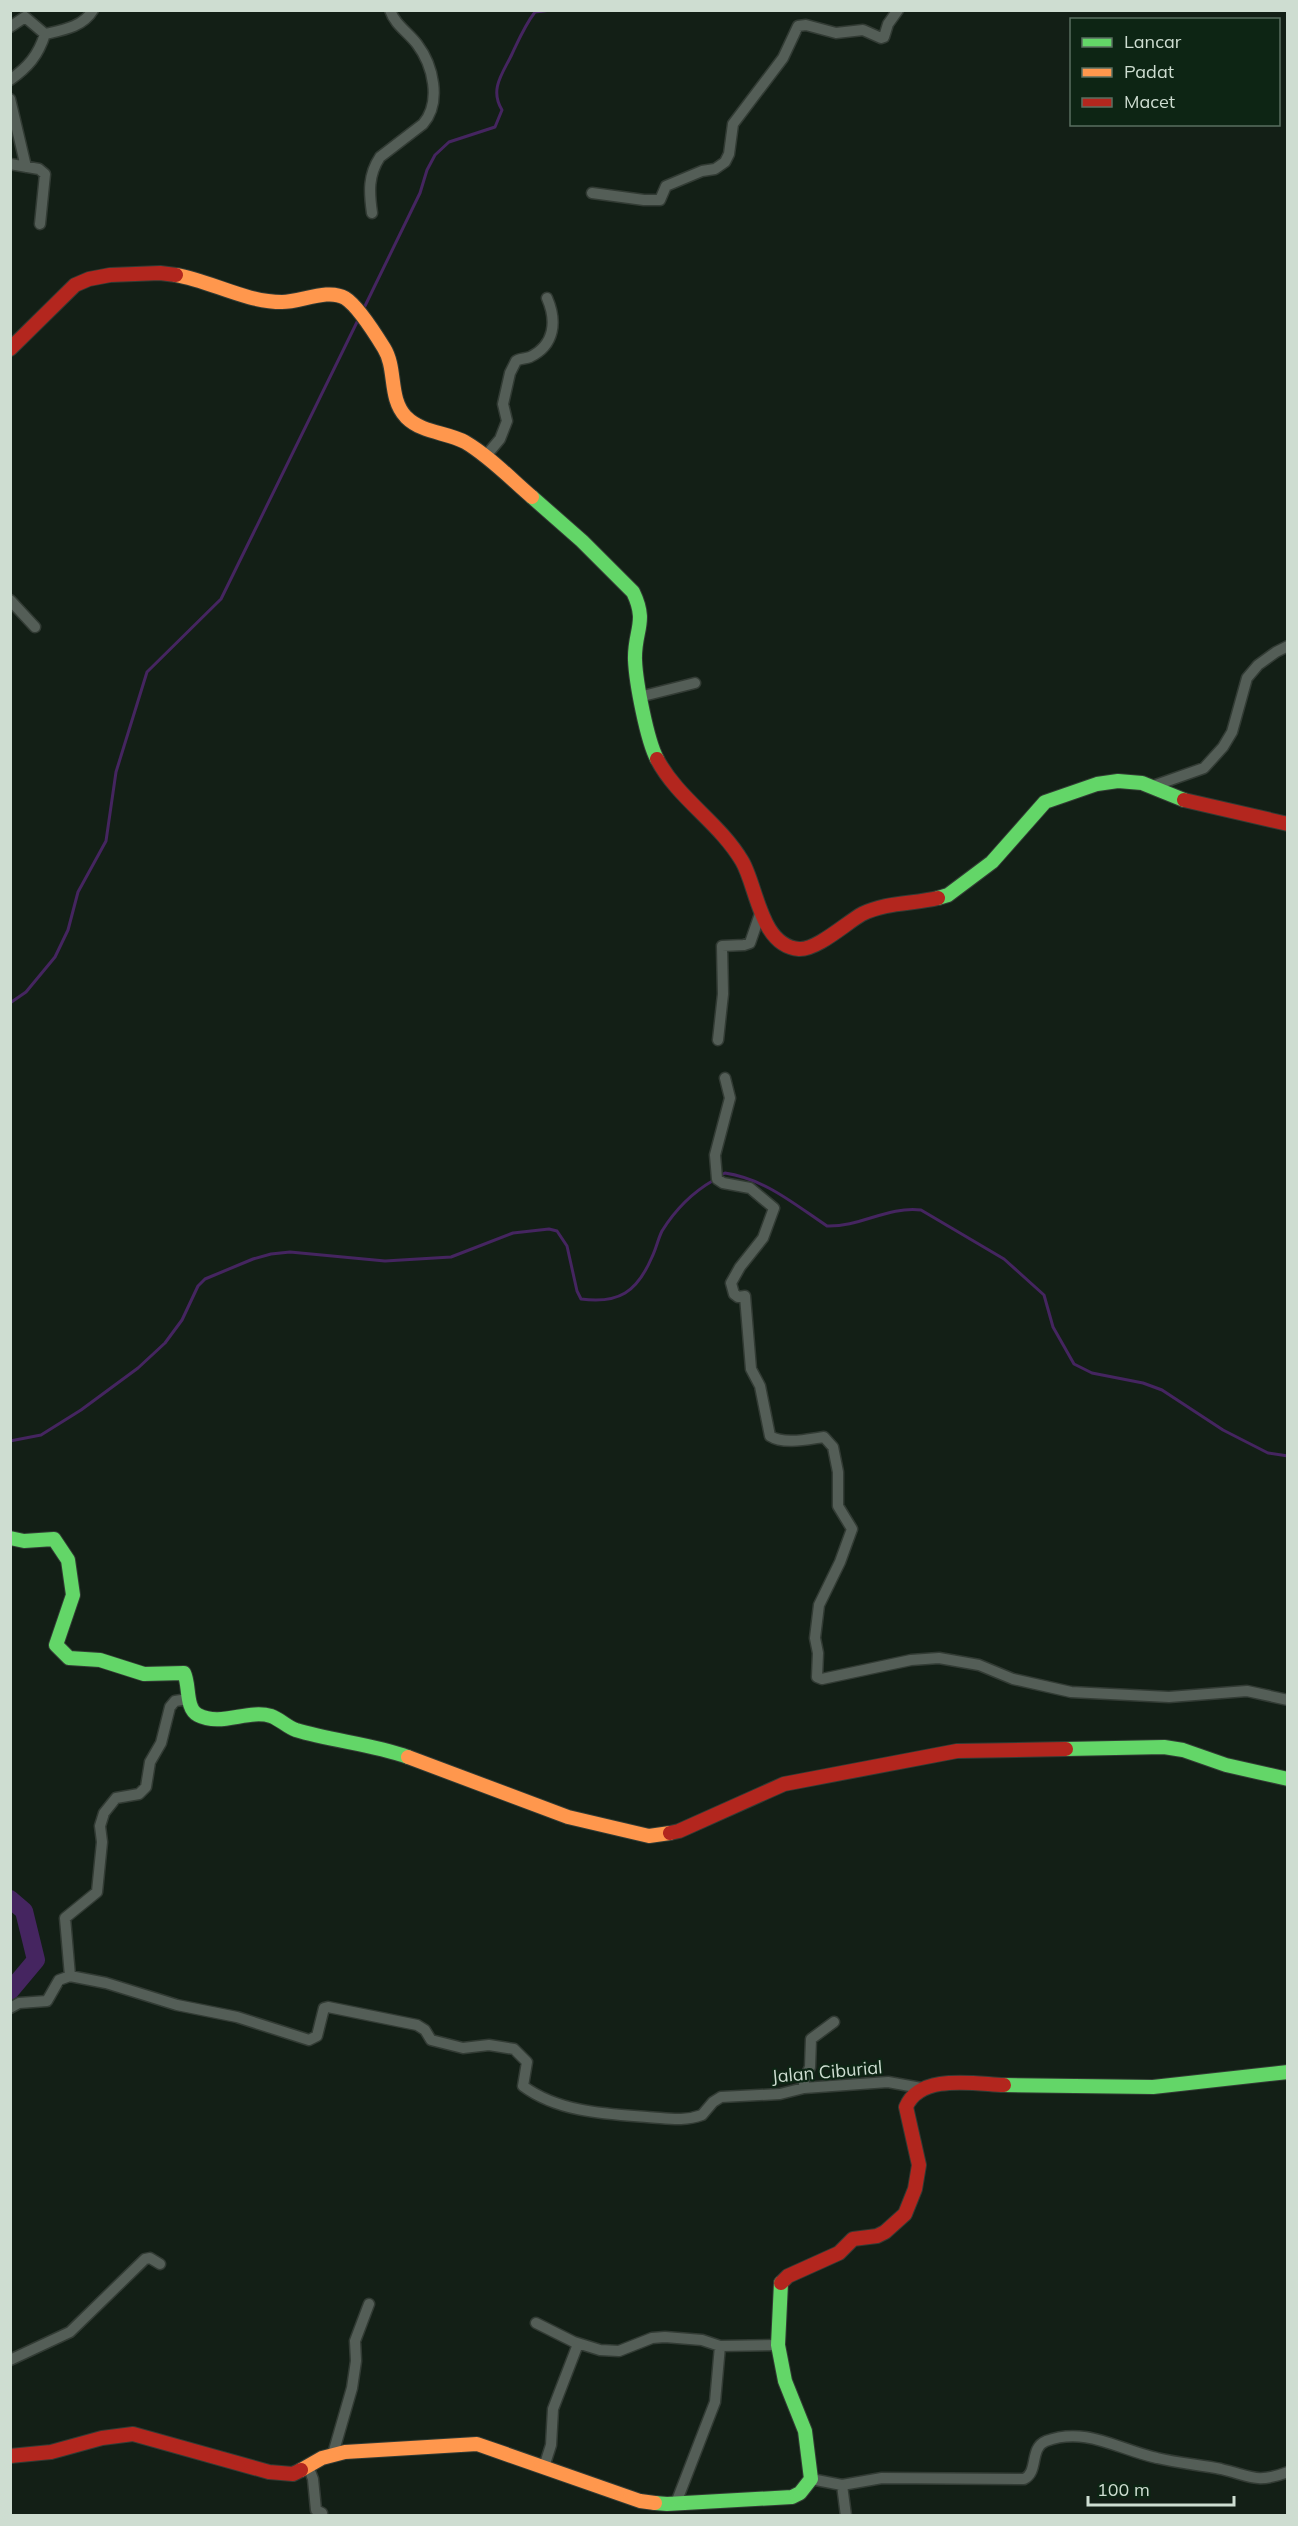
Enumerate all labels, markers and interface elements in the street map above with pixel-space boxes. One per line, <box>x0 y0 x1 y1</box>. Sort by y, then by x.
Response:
legend <box>1070 18 1280 126</box>
text: Lancar <box>1124 30 1182 53</box>
text: Padat <box>1124 60 1174 83</box>
text: Macet <box>1124 90 1175 113</box>
street label: Jalan Ciburial <box>771 2055 883 2088</box>
scale bar <box>1088 2469 1234 2507</box>
text: 100 m <box>1097 2478 1150 2501</box>

